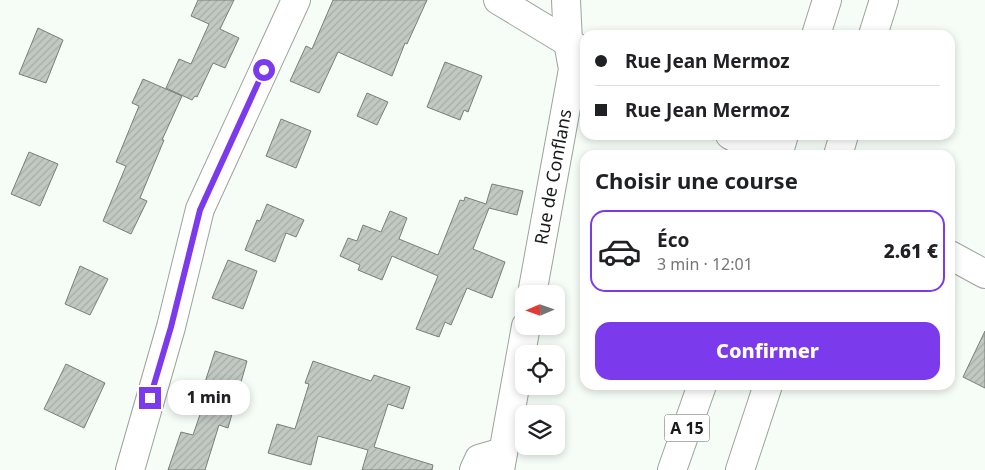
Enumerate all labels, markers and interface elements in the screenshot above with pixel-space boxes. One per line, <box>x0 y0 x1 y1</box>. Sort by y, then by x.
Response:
text: Rue Jean Mermoz <box>625 48 790 74</box>
route start <box>253 59 275 81</box>
text: Rue Jean Mermoz <box>625 97 790 123</box>
street label: Rue de Conflans <box>528 107 576 246</box>
text: Choisir une course <box>595 165 798 195</box>
text: Éco <box>657 227 689 253</box>
icon: car <box>597 229 642 274</box>
text: 2.61 € <box>884 238 938 264</box>
text: 3 min · 12:01 <box>657 253 753 275</box>
north arrow <box>515 285 565 335</box>
map controls <box>515 285 565 455</box>
button: Confirmer <box>595 322 940 380</box>
button: locate <box>515 345 565 395</box>
callout: 1 min <box>168 380 250 416</box>
text: 1 min <box>187 386 231 408</box>
route end <box>139 387 161 409</box>
button: layers <box>515 405 565 455</box>
road number: A 15 <box>664 414 710 442</box>

